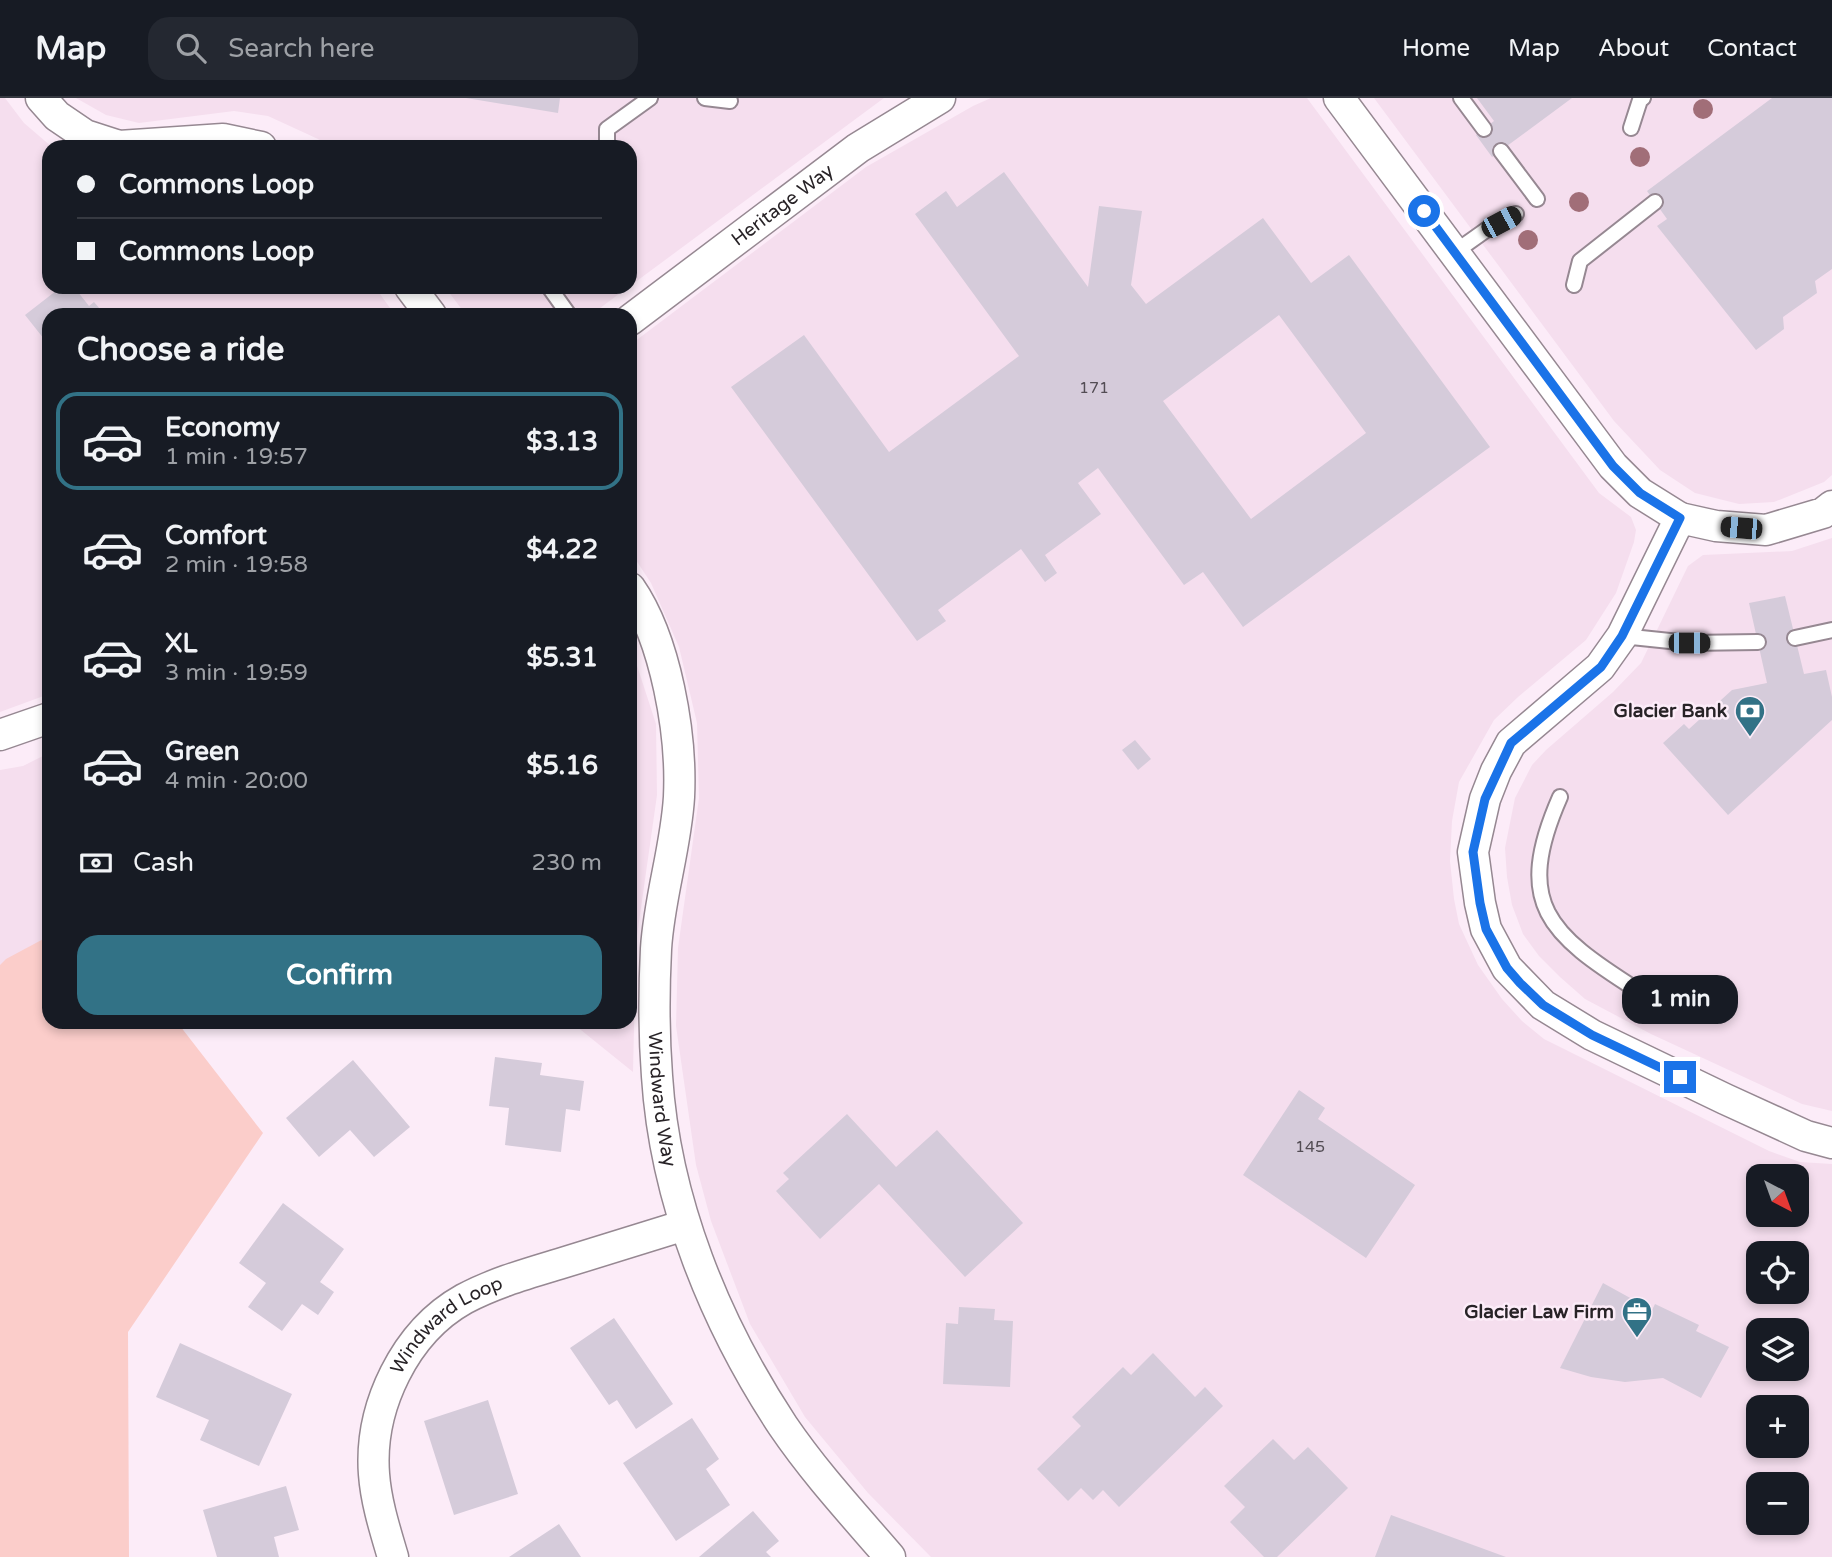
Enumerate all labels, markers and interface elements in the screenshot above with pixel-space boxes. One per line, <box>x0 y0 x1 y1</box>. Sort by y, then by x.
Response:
search box <box>148 17 638 80</box>
text: Map <box>35 29 106 68</box>
icon: search <box>172 29 210 67</box>
text: Search here <box>228 33 374 64</box>
text: Home <box>1402 34 1470 63</box>
text: Map <box>1508 34 1560 63</box>
text: About <box>1598 34 1669 63</box>
text: Contact <box>1707 34 1797 63</box>
street label: Heritage Way <box>727 160 838 250</box>
text: Commons Loop <box>119 169 314 200</box>
route start <box>1408 195 1440 227</box>
car <box>1478 203 1525 241</box>
text: Commons Loop <box>119 236 314 267</box>
text: Choose a ride <box>77 331 284 369</box>
house number: 171 <box>1079 378 1109 398</box>
icon: car <box>81 410 144 473</box>
text: Economy <box>165 412 280 443</box>
text: $3.13 <box>526 426 598 457</box>
text: 1 min · 19:57 <box>165 443 308 471</box>
car <box>1720 516 1763 540</box>
icon: car <box>81 518 144 581</box>
text: Comfort <box>165 520 267 551</box>
text: $4.22 <box>526 534 598 565</box>
text: 2 min · 19:58 <box>165 551 308 579</box>
icon: car <box>81 626 144 689</box>
text: XL <box>165 628 197 659</box>
car <box>1669 633 1711 654</box>
text: $5.31 <box>526 642 598 673</box>
text: 3 min · 19:59 <box>165 659 308 687</box>
bank icon: Glacier Bank <box>1733 694 1767 738</box>
place label: Glacier Bank <box>1614 700 1728 722</box>
icon: car <box>81 734 144 797</box>
text: Green <box>165 736 240 767</box>
text: $5.16 <box>526 750 598 781</box>
text: 4 min · 20:00 <box>165 767 308 795</box>
icon: cash <box>77 844 115 882</box>
text: Cash <box>133 847 194 878</box>
text: 230 m <box>532 849 602 877</box>
button: Confirm <box>77 935 602 1015</box>
callout: 1 min <box>1622 976 1738 1024</box>
text: 1 min <box>1649 985 1711 1013</box>
street label: Windward Way <box>644 1031 681 1169</box>
route end <box>1664 1061 1696 1093</box>
house number: 145 <box>1295 1137 1325 1157</box>
north arrow <box>1746 1164 1810 1227</box>
map controls <box>1746 1164 1809 1535</box>
button: locate <box>1746 1241 1809 1304</box>
street label: Windward Loop <box>386 1272 506 1378</box>
office icon: Glacier Law Firm <box>1620 1295 1654 1339</box>
place label: Glacier Law Firm <box>1464 1301 1614 1323</box>
button: layers <box>1746 1318 1809 1381</box>
button: + <box>1746 1395 1809 1458</box>
button: − <box>1746 1472 1809 1535</box>

